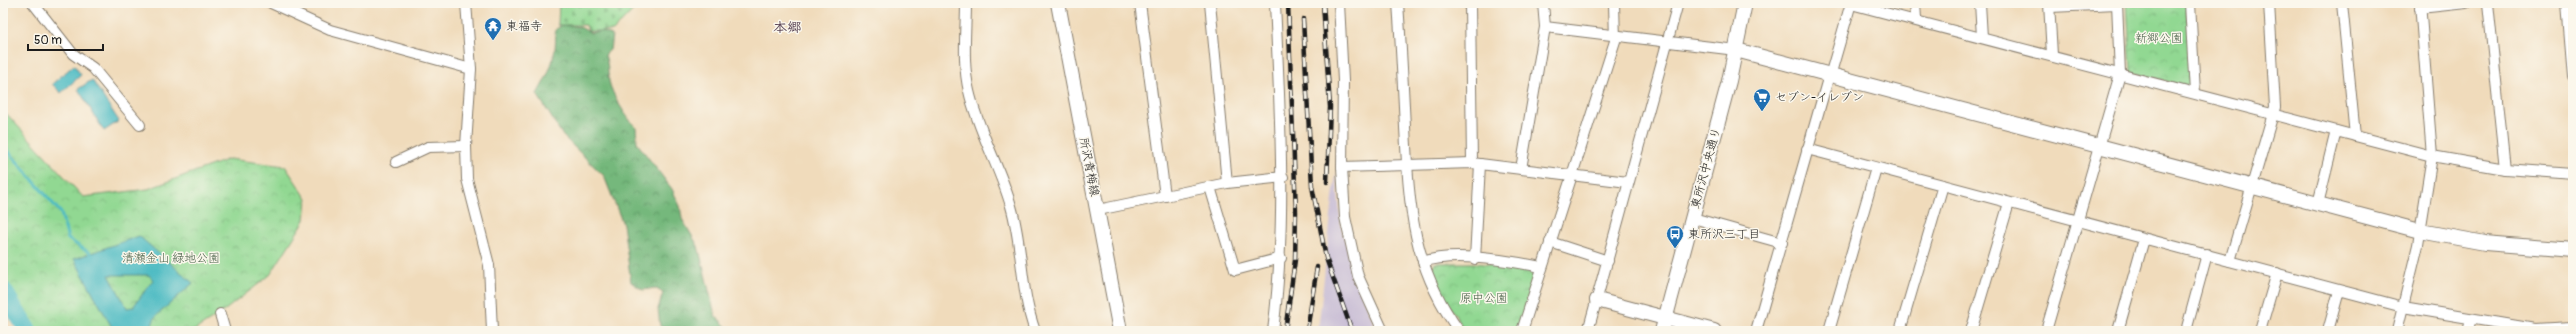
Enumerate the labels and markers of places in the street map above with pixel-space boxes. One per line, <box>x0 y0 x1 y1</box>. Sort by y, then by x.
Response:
temple icon: 東福寺 <box>483 16 503 41</box>
place label: 東福寺 <box>506 19 542 34</box>
supermarket icon: セブン-イレブン <box>1752 87 1772 112</box>
place label: セブン-イレブン <box>1775 90 1864 105</box>
bus stop icon: 東所沢三丁目 <box>1665 224 1685 249</box>
place label: 東所沢三丁目 <box>1688 227 1760 242</box>

